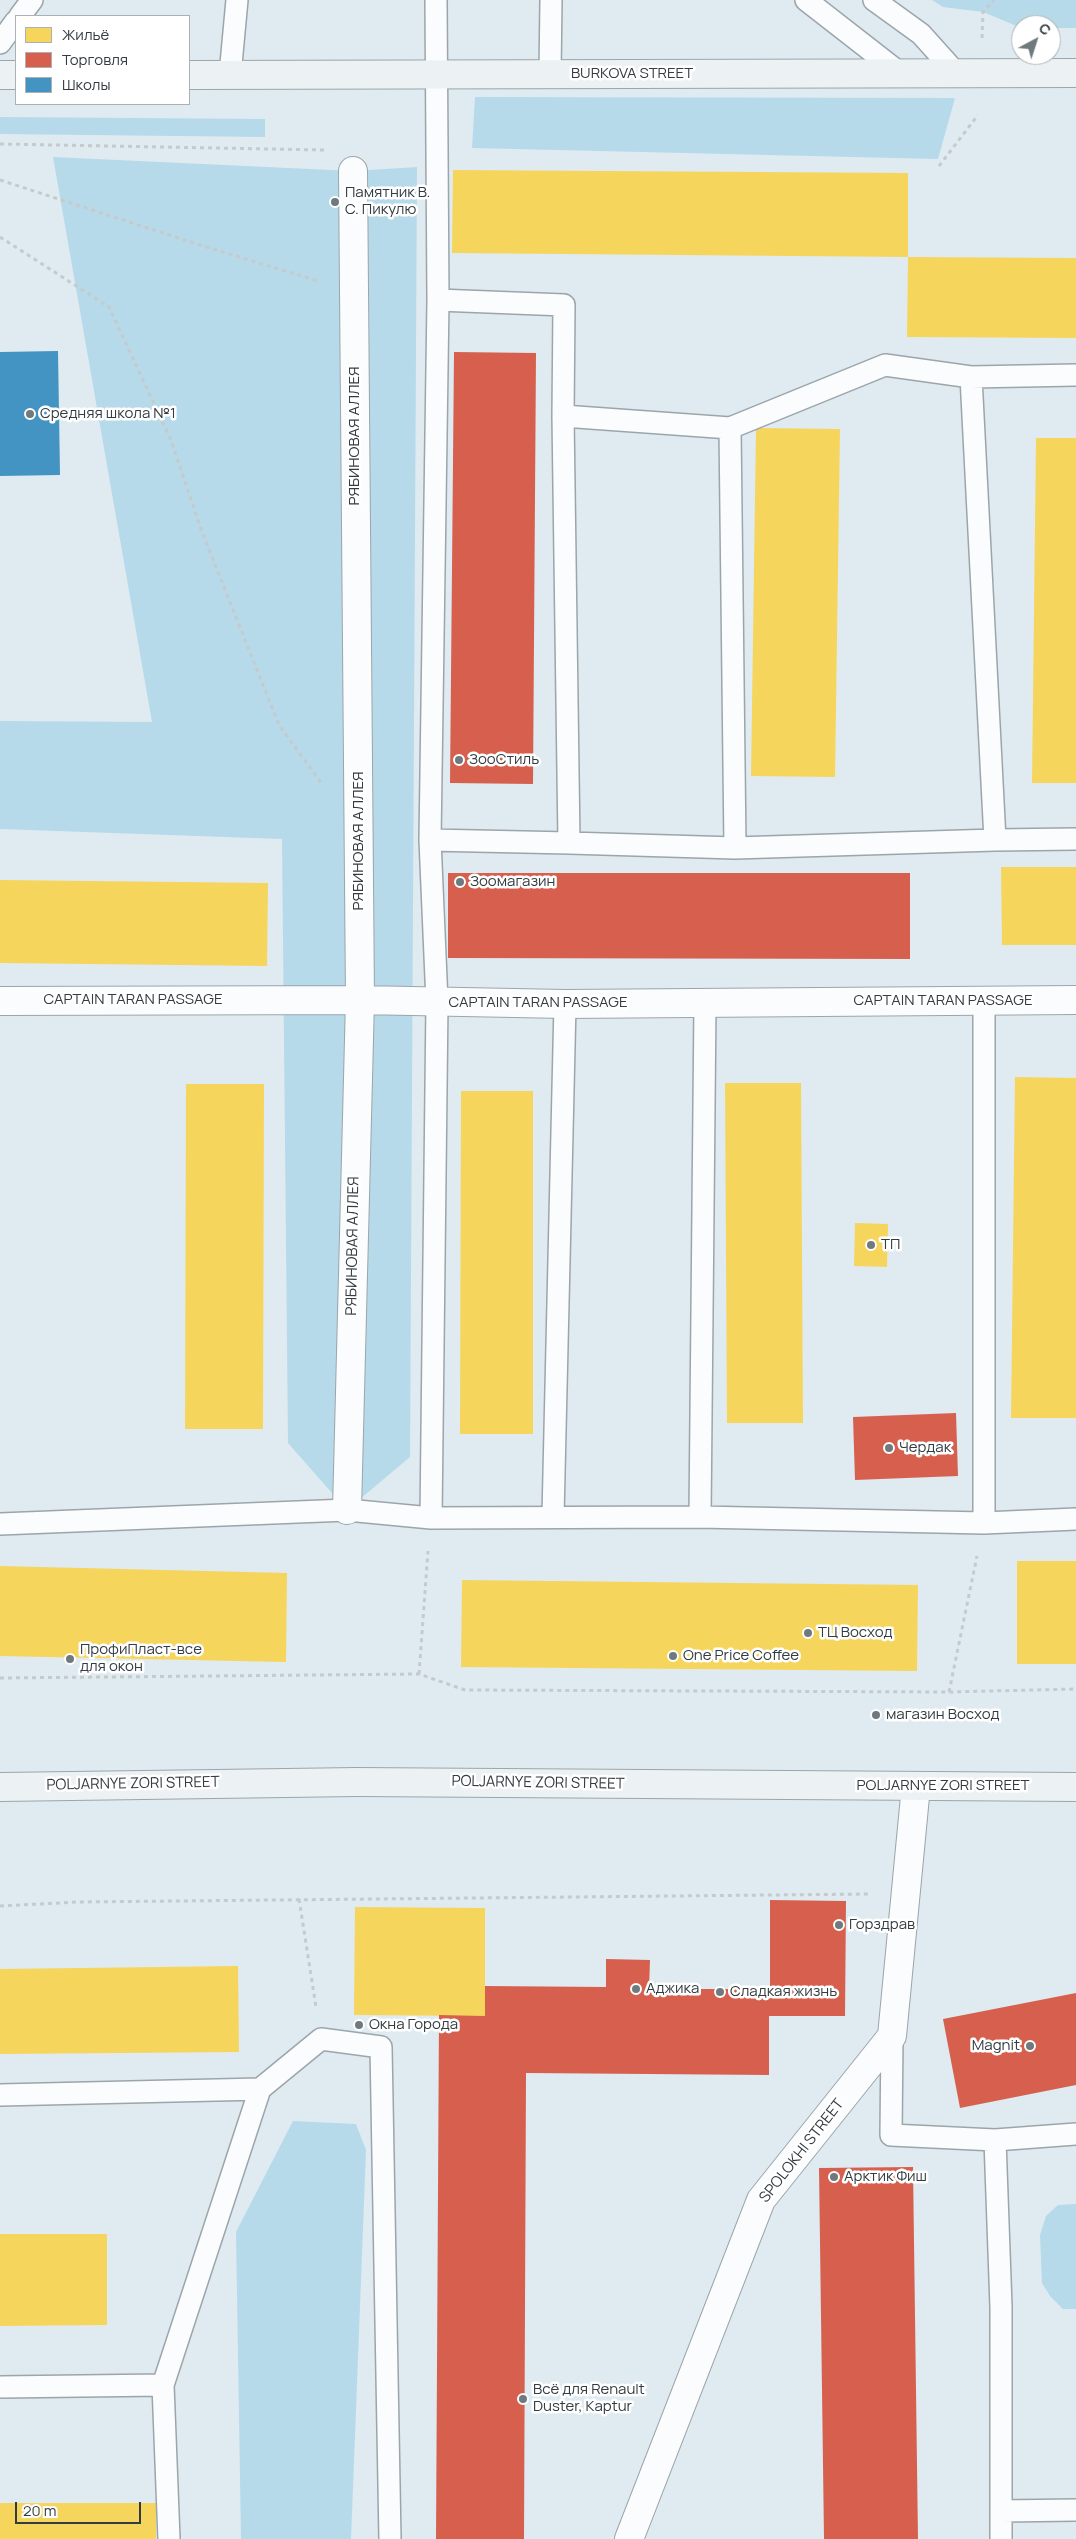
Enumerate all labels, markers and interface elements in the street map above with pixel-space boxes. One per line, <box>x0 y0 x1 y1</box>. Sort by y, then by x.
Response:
legend <box>15 15 190 105</box>
north arrow <box>1011 15 1061 65</box>
text: С <box>1035 18 1055 39</box>
text: Жильё <box>62 24 109 45</box>
text: Торговля <box>62 49 128 70</box>
street label: BURKOVA STREET <box>571 65 693 83</box>
text: Школы <box>62 74 110 95</box>
place label: Памятник В. С. Пикулю <box>345 184 430 219</box>
marker: Памятник В. С. Пикулю <box>329 196 341 208</box>
street label: РЯБИНОВАЯ АЛЛЕЯ <box>346 366 364 506</box>
place label: Средняя школа №1 <box>40 405 176 423</box>
marker: Средняя школа №1 <box>24 408 36 420</box>
place label: ЗооСтиль <box>469 751 539 769</box>
marker: ЗооСтиль <box>453 754 465 766</box>
street label: РЯБИНОВАЯ АЛЛЕЯ <box>350 771 368 911</box>
place label: Зоомагазин <box>470 873 555 891</box>
marker: Зоомагазин <box>454 876 466 888</box>
street label: CAPTAIN TARAN PASSAGE <box>44 991 222 1009</box>
street label: CAPTAIN TARAN PASSAGE <box>854 992 1032 1010</box>
street label: CAPTAIN TARAN PASSAGE <box>449 994 627 1012</box>
street label: РЯБИНОВАЯ АЛЛЕЯ <box>343 1176 363 1316</box>
place label: ТП <box>881 1236 900 1254</box>
marker: ТП <box>865 1239 877 1251</box>
place label: Чердак <box>899 1439 951 1457</box>
marker: Чердак <box>883 1442 895 1454</box>
place label: ТЦ Восход <box>818 1624 893 1642</box>
marker: ТЦ Восход <box>802 1627 814 1639</box>
place label: ПрофиПласт-все для окон <box>80 1641 202 1676</box>
place label: One Price Coffee <box>683 1647 799 1665</box>
marker: One Price Coffee <box>667 1650 679 1662</box>
marker: ПрофиПласт-все для окон <box>64 1653 76 1665</box>
place label: магазин Восход <box>886 1706 1000 1724</box>
marker: магазин Восход <box>870 1709 882 1721</box>
street label: POLJARNYE ZORI STREET <box>451 1772 625 1794</box>
street label: POLJARNYE ZORI STREET <box>46 1773 220 1795</box>
street label: POLJARNYE ZORI STREET <box>856 1777 1030 1795</box>
place label: Горздрав <box>849 1916 915 1934</box>
marker: Горздрав <box>833 1919 845 1931</box>
place label: Аджика <box>646 1980 699 1998</box>
marker: Аджика <box>630 1983 642 1995</box>
place label: Сладкая жизнь <box>730 1983 837 2001</box>
marker: Сладкая жизнь <box>714 1986 726 1998</box>
place label: Окна Города <box>369 2016 458 2034</box>
marker: Окна Города <box>353 2019 365 2031</box>
place label: Magnit <box>972 2037 1020 2055</box>
marker: Magnit <box>1024 2040 1036 2052</box>
street label: SPOLOKHI STREET <box>756 2096 848 2206</box>
place label: Арктик Фиш <box>844 2168 927 2186</box>
marker: Арктик Фиш <box>828 2171 840 2183</box>
place label: Всё для Renault Duster, Kaptur <box>533 2381 645 2416</box>
marker: Всё для Renault Duster, Kaptur <box>517 2393 529 2405</box>
scale bar <box>18 2492 144 2524</box>
text: 20 m <box>23 2500 56 2521</box>

